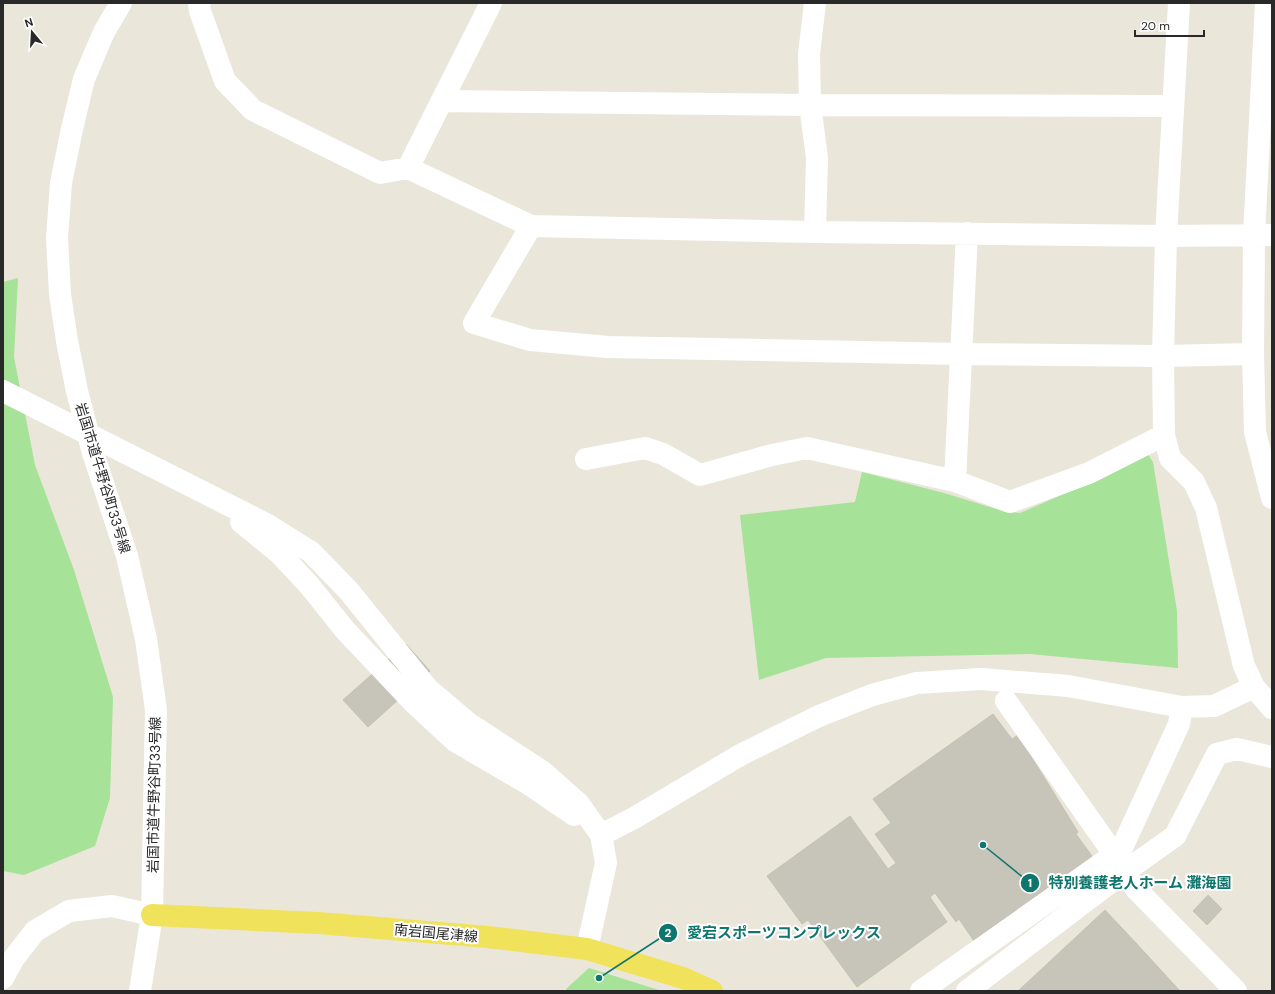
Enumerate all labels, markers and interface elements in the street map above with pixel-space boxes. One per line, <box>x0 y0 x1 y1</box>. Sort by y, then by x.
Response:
north arrow <box>12 12 52 52</box>
scale bar <box>1135 12 1204 38</box>
text: N <box>23 15 35 30</box>
text: 20 m <box>1141 18 1170 34</box>
street label: 岩国市道牛野谷町33号線 <box>72 401 134 555</box>
street label: 岩国市道牛野谷町33号線 <box>144 717 164 873</box>
callout: 特別養護老人ホーム 灘海園 <box>1020 869 1240 896</box>
text: 特別養護老人ホーム 灘海園 <box>1048 873 1232 893</box>
text: 1 <box>1028 875 1032 891</box>
street label: 南岩国尾津線 <box>393 920 479 946</box>
callout: 愛宕スポーツコンプレックス <box>658 920 889 947</box>
text: 愛宕スポーツコンプレックス <box>687 923 881 943</box>
text: 2 <box>665 925 672 941</box>

